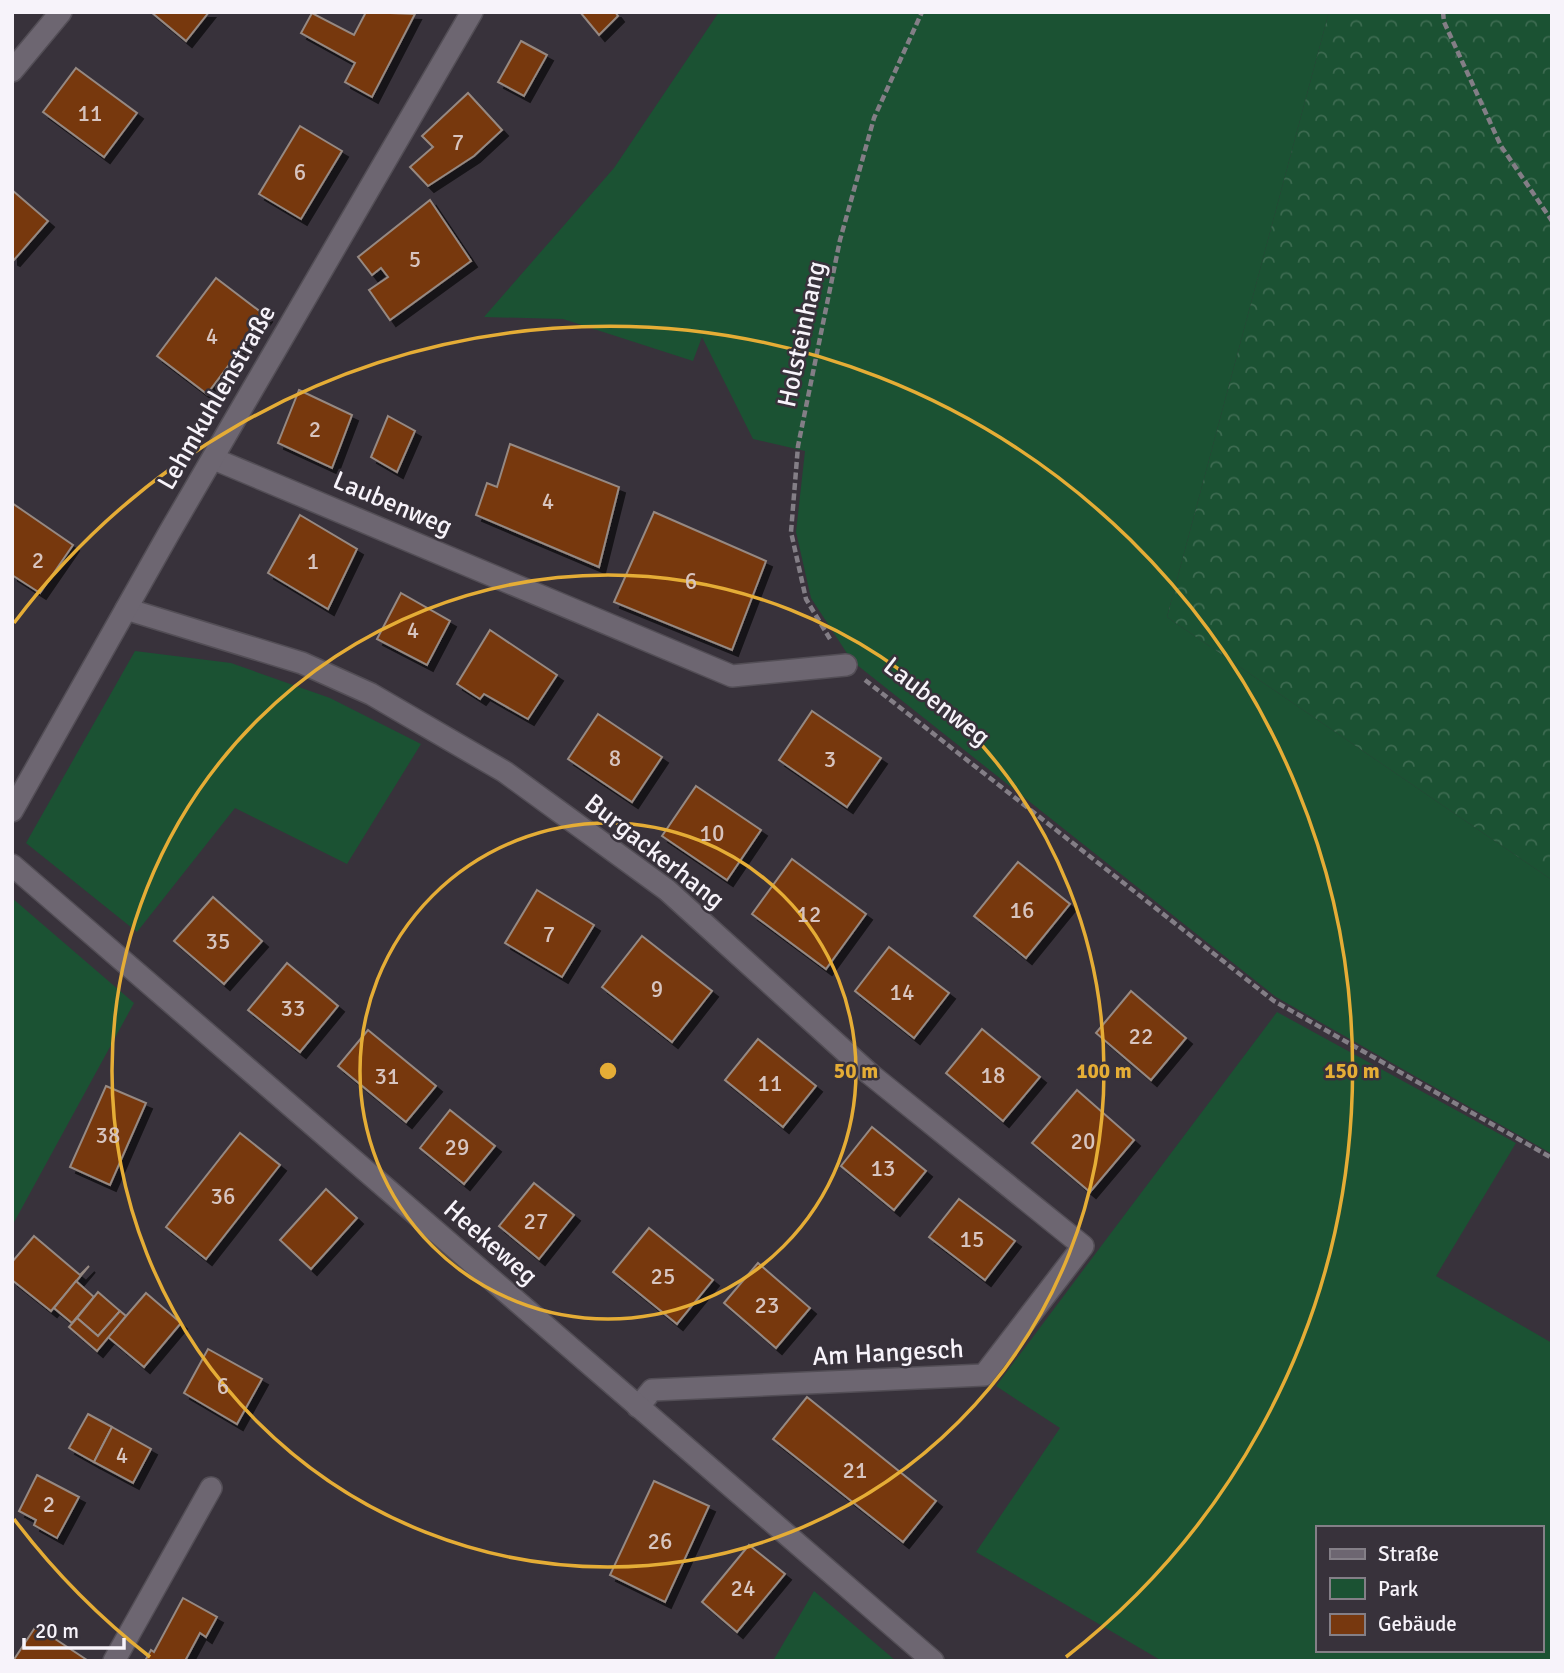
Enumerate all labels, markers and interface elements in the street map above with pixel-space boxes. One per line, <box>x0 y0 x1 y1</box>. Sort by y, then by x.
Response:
house number: 11 <box>78 99 102 128</box>
house number: 7 <box>452 128 464 157</box>
house number: 6 <box>294 158 306 187</box>
house number: 5 <box>409 245 421 274</box>
street label: Holsteinhang <box>771 258 833 410</box>
street label: Lehmkuhlenstraße <box>151 299 283 496</box>
house number: 4 <box>206 322 218 351</box>
house number: 2 <box>309 415 321 444</box>
street label: Laubenweg <box>328 464 457 543</box>
house number: 4 <box>542 487 554 516</box>
house number: 2 <box>32 546 44 575</box>
house number: 1 <box>307 547 319 576</box>
house number: 6 <box>685 567 697 596</box>
house number: 4 <box>407 616 419 645</box>
street label: Laubenweg <box>877 650 996 753</box>
house number: 8 <box>609 744 621 773</box>
house number: 3 <box>824 745 836 774</box>
street label: Burgackerhang <box>578 787 731 916</box>
house number: 10 <box>700 819 724 848</box>
house number: 16 <box>1010 896 1034 925</box>
house number: 12 <box>797 900 821 929</box>
house number: 7 <box>543 920 555 949</box>
house number: 35 <box>206 927 230 956</box>
house number: 9 <box>651 975 663 1004</box>
house number: 14 <box>890 978 914 1007</box>
house number: 33 <box>281 994 305 1023</box>
house number: 22 <box>1129 1022 1153 1051</box>
text: 50 m <box>834 1058 878 1084</box>
text: 100 m <box>1076 1058 1132 1084</box>
text: 150 m <box>1324 1058 1380 1084</box>
centre of rings <box>596 1059 620 1083</box>
house number: 18 <box>981 1061 1005 1090</box>
house number: 31 <box>375 1062 399 1091</box>
house number: 11 <box>758 1069 782 1098</box>
house number: 38 <box>96 1121 120 1150</box>
house number: 20 <box>1071 1127 1095 1156</box>
house number: 29 <box>445 1133 469 1162</box>
house number: 13 <box>871 1154 895 1183</box>
house number: 36 <box>211 1182 235 1211</box>
street label: Heekeweg <box>437 1193 544 1292</box>
house number: 27 <box>524 1207 548 1236</box>
house number: 15 <box>960 1225 984 1254</box>
house number: 25 <box>651 1262 675 1291</box>
house number: 23 <box>755 1291 779 1320</box>
street label: Am Hangesch <box>811 1333 965 1373</box>
house number: 6 <box>217 1372 229 1401</box>
house number: 4 <box>116 1441 128 1470</box>
house number: 21 <box>843 1456 867 1485</box>
house number: 2 <box>43 1490 55 1519</box>
legend <box>1316 1526 1543 1652</box>
house number: 26 <box>648 1527 672 1556</box>
text: Straße <box>1378 1541 1439 1567</box>
house number: 24 <box>731 1574 755 1603</box>
text: Park <box>1378 1576 1419 1602</box>
scale bar <box>24 1606 124 1650</box>
text: Gebäude <box>1378 1611 1457 1637</box>
text: 20 m <box>35 1618 79 1644</box>

